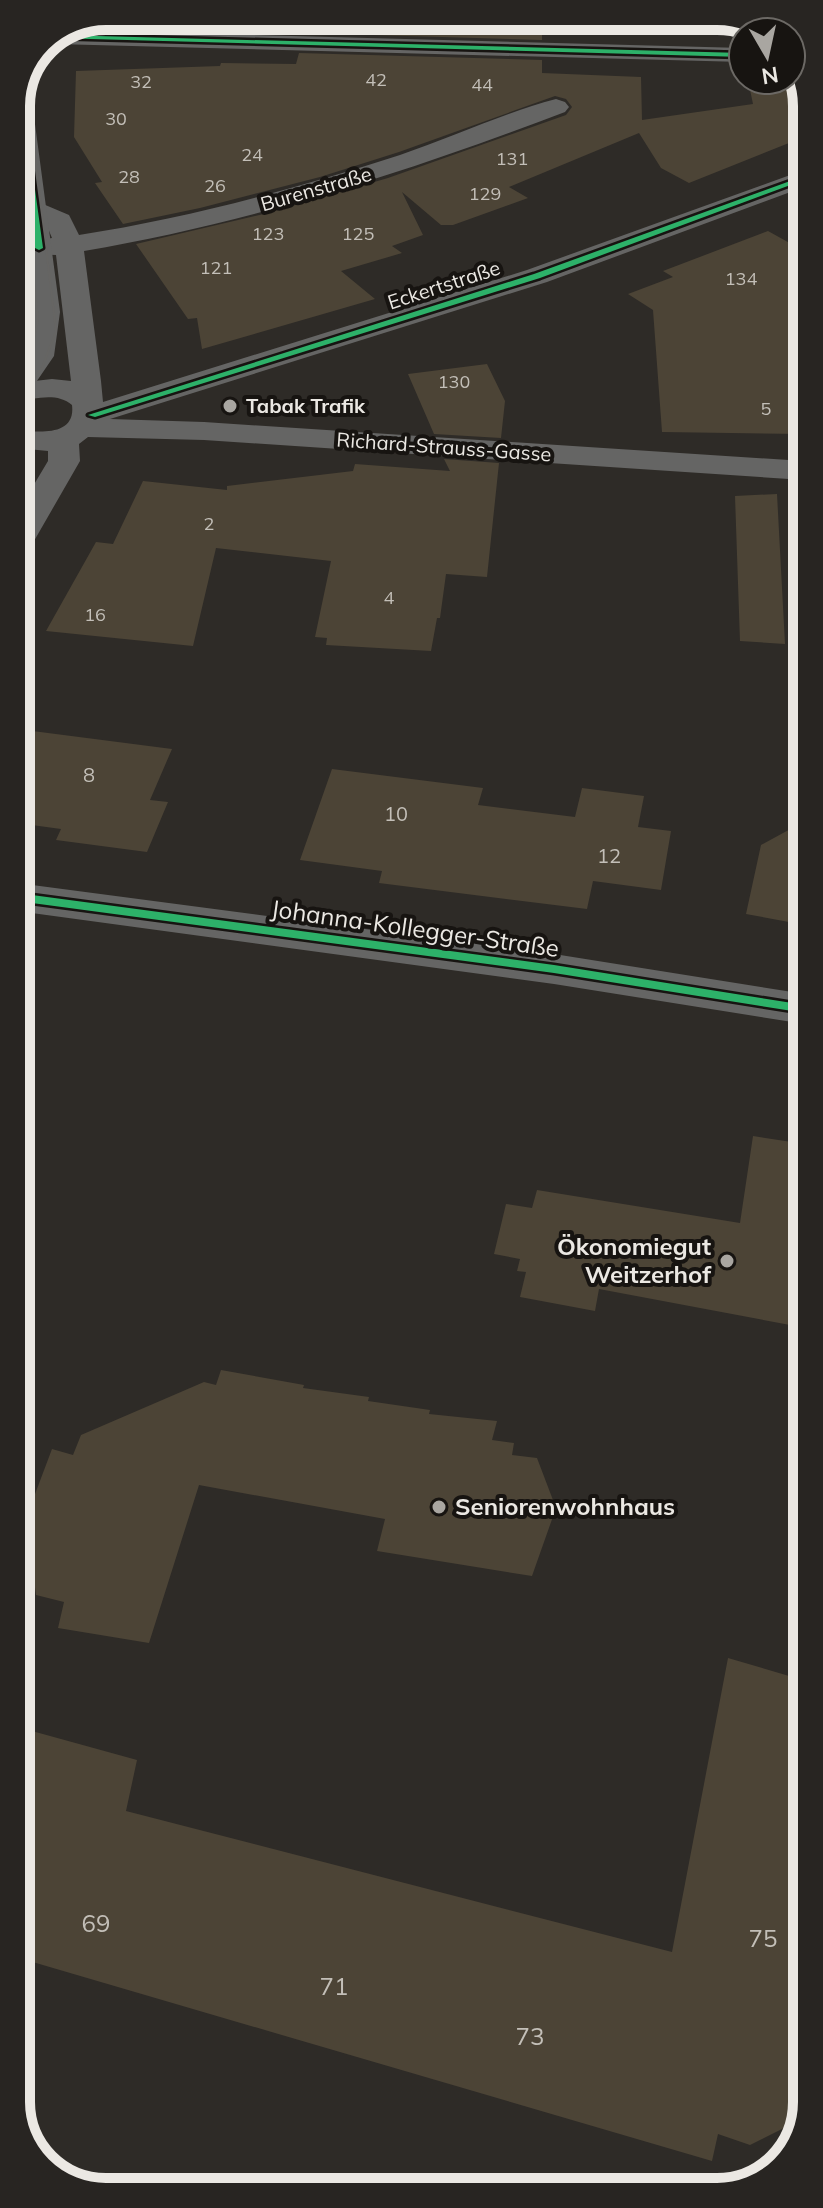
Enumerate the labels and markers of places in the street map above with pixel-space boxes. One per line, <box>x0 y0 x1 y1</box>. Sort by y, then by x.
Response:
place label: Tabak Trafik <box>246 393 366 418</box>
marker: Tabak Trafik <box>221 397 239 415</box>
place label: Ökonomiegut Weitzerhof <box>557 1231 712 1289</box>
marker: Ökonomiegut Weitzerhof <box>718 1252 736 1270</box>
place label: Seniorenwohnhaus <box>455 1491 675 1521</box>
marker: Seniorenwohnhaus <box>430 1498 448 1516</box>

